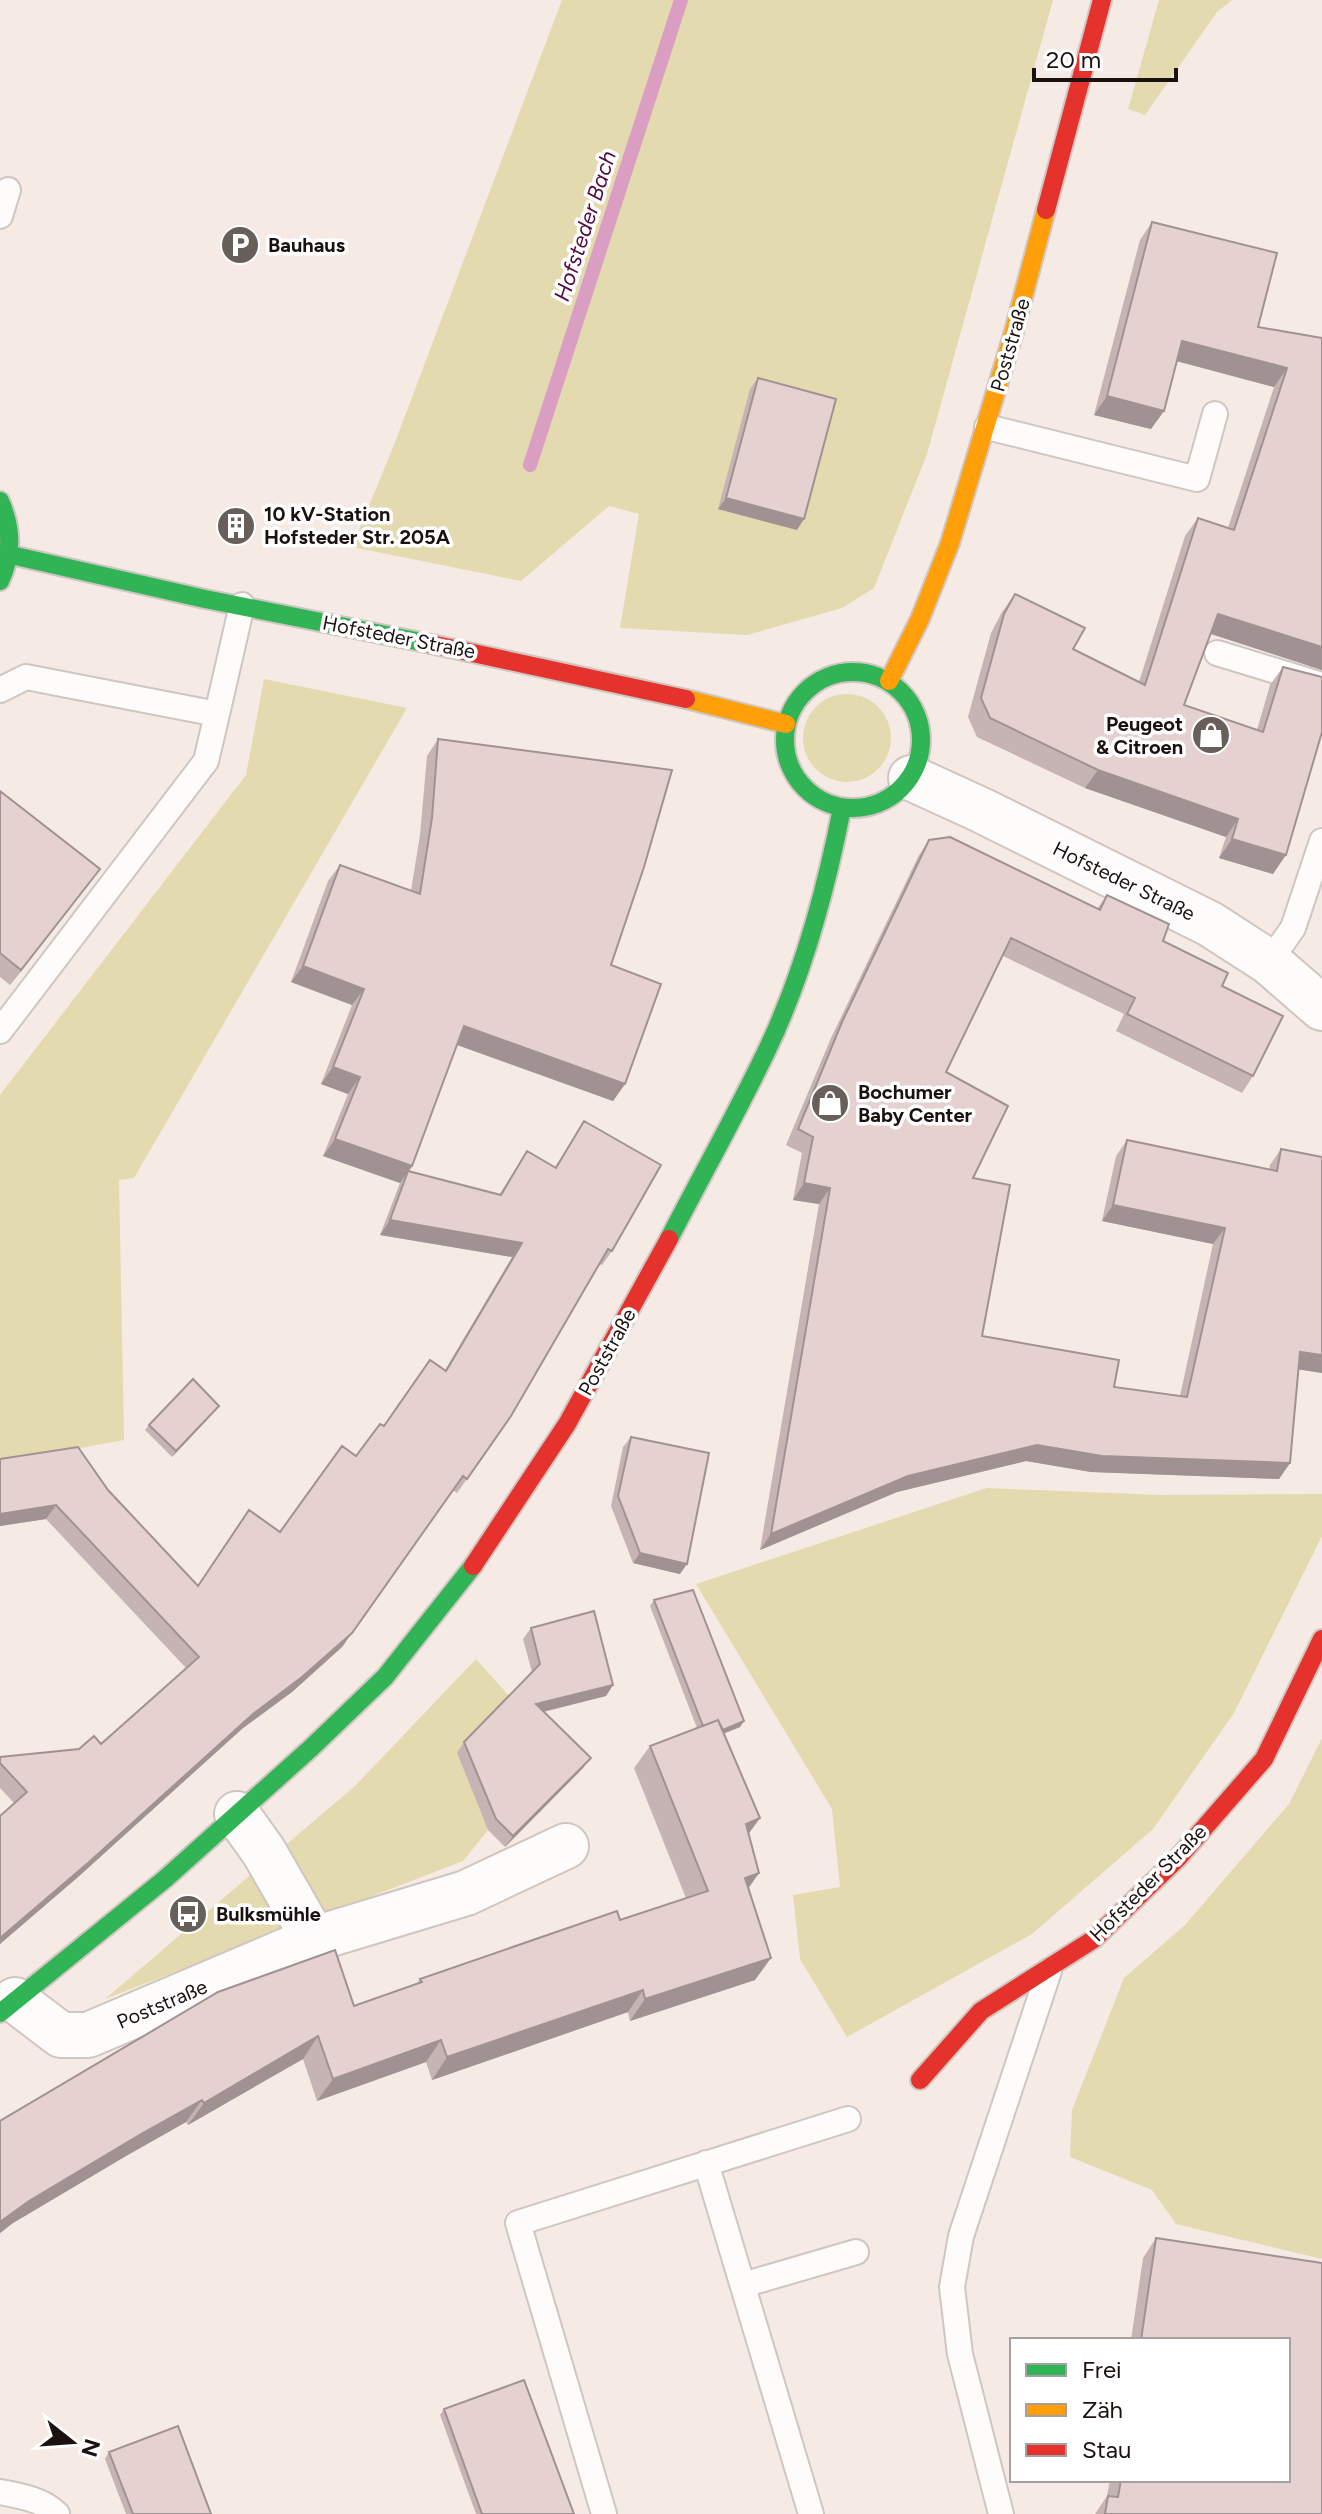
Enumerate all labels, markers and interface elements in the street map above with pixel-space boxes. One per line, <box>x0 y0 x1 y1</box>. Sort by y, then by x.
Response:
scale bar <box>1034 32 1176 82</box>
text: 20 m <box>1046 45 1101 74</box>
water label: Hofsteder Bach <box>548 147 622 305</box>
parking icon: Bauhaus <box>219 224 261 266</box>
place label: Bauhaus <box>268 233 345 257</box>
street label: Poststraße <box>985 296 1035 394</box>
place label: 10 kV-Station Hofsteder Str. 205A <box>264 502 451 549</box>
building icon: 10 kV-Station Hofsteder Str. 205A <box>215 505 257 547</box>
street label: Hofsteder Straße <box>321 610 477 664</box>
place label: Peugeot & Citroen <box>1096 712 1183 759</box>
shop icon: Peugeot & Citroen <box>1190 714 1232 756</box>
street label: Hofsteder Straße <box>1049 836 1199 926</box>
place label: Bochumer Baby Center <box>858 1080 973 1127</box>
shop icon: Bochumer Baby Center <box>809 1082 851 1124</box>
street label: Poststraße <box>573 1304 641 1400</box>
street label: Hofsteder Straße <box>1085 1820 1211 1946</box>
bus stop icon: Bulksmühle <box>167 1893 209 1935</box>
place label: Bulksmühle <box>216 1902 321 1926</box>
street label: Poststraße <box>113 1974 211 2034</box>
legend <box>1010 2338 1290 2482</box>
text: Frei <box>1082 2355 1122 2384</box>
text: Zäh <box>1082 2395 1123 2424</box>
north arrow <box>32 2402 112 2482</box>
text: Stau <box>1082 2435 1131 2464</box>
text: N <box>75 2436 106 2460</box>

